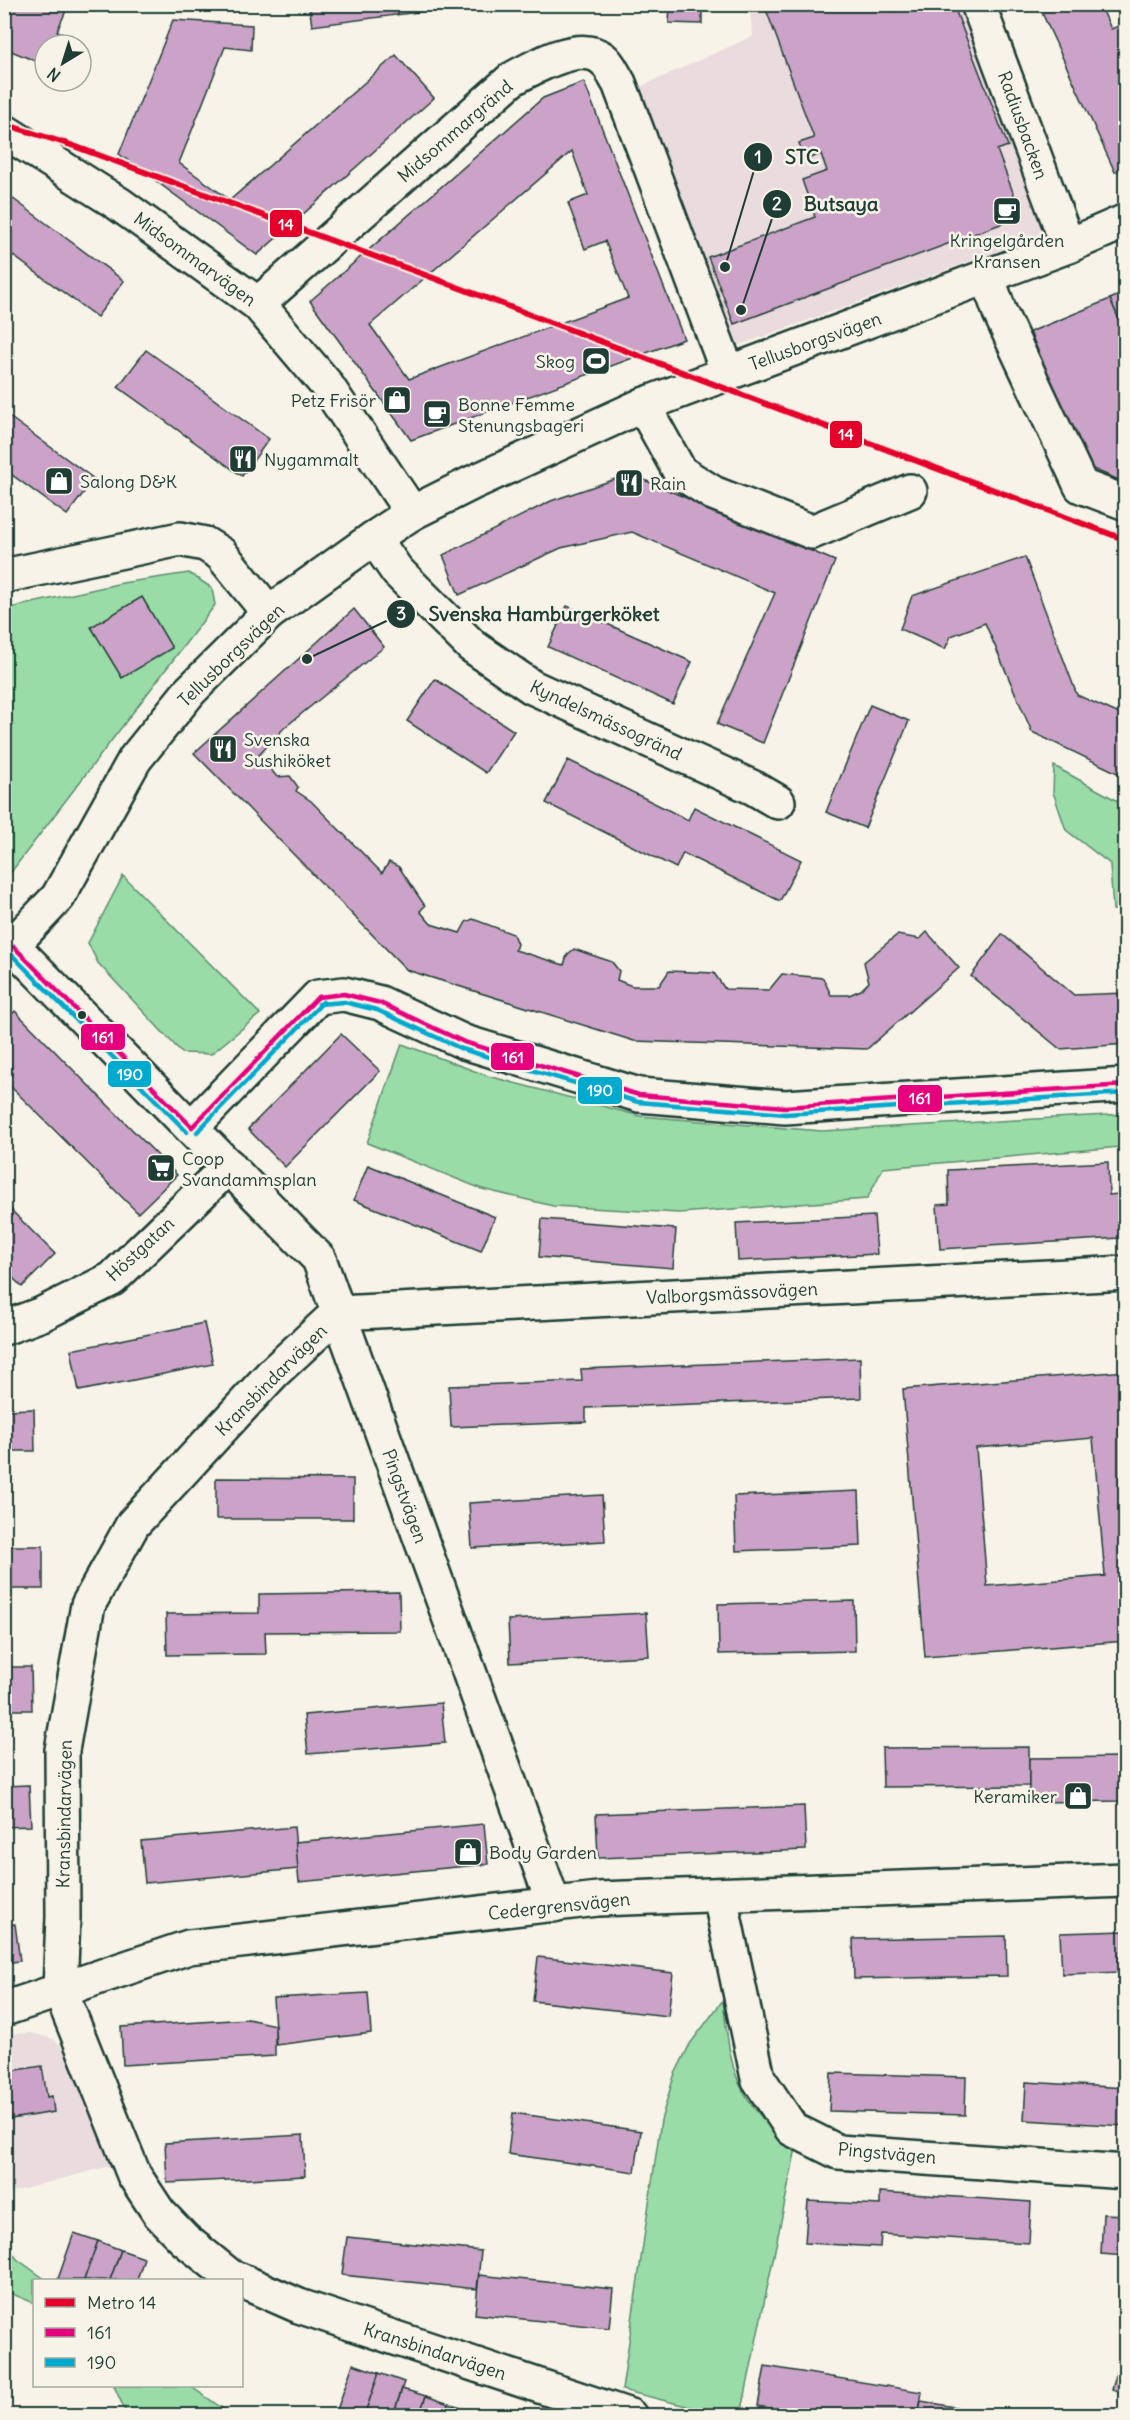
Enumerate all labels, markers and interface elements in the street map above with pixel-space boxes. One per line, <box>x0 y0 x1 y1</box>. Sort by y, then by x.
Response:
north arrow <box>33 33 93 93</box>
text: N <box>43 64 64 86</box>
street label: Radiusbacken <box>993 68 1053 182</box>
street label: Midsommargränd <box>393 75 518 187</box>
callout: STC <box>743 138 832 176</box>
text: STC <box>785 144 819 169</box>
text: 1 <box>754 145 762 168</box>
callout: Butsaya <box>762 185 890 223</box>
text: Butsaya <box>804 191 879 216</box>
text: 2 <box>772 192 782 215</box>
cafe icon: Kringelgården Kransen <box>991 195 1023 227</box>
street label: Midsommarvägen <box>129 207 261 311</box>
line badge: 14 <box>269 209 303 238</box>
text: 14 <box>278 214 294 234</box>
place label: Kringelgården Kransen <box>950 229 1064 273</box>
street label: Tellusborgsvägen <box>746 306 884 376</box>
sports icon: Skog <box>580 345 612 377</box>
place label: Skog <box>536 350 575 373</box>
shop icon: Petz Frisör <box>381 384 413 416</box>
place label: Petz Frisör <box>291 389 377 412</box>
place label: Bonne Femme Stenungsbageri <box>458 393 584 437</box>
cafe icon: Bonne Femme Stenungsbageri <box>421 398 453 430</box>
line badge: 14 <box>829 420 863 449</box>
text: 14 <box>838 424 854 444</box>
restaurant icon: Nygammalt <box>227 443 259 475</box>
place label: Nygammalt <box>264 448 359 471</box>
shop icon: Salong D&K <box>43 465 75 497</box>
restaurant icon: Rain <box>613 467 645 499</box>
place label: Salong D&K <box>80 470 177 493</box>
place label: Rain <box>650 472 686 495</box>
callout: Svenska Hamburgerköket <box>386 595 671 633</box>
street label: Tellusborgsvägen <box>173 598 289 712</box>
text: Svenska Hamburgerköket <box>428 601 660 626</box>
text: 3 <box>396 602 406 625</box>
street label: Kyndelsmässogränd <box>526 675 686 765</box>
place label: Svenska Sushiköket <box>244 728 331 772</box>
restaurant icon: Svenska Sushiköket <box>207 733 239 765</box>
unlabelled marker <box>76 1009 88 1021</box>
line badge: 161 <box>80 1023 126 1051</box>
text: 161 <box>92 1027 114 1047</box>
line badge: 161 <box>490 1042 535 1071</box>
text: 161 <box>502 1047 524 1067</box>
line badge: 190 <box>107 1060 152 1088</box>
text: 190 <box>117 1064 143 1084</box>
line badge: 190 <box>577 1076 623 1105</box>
text: 190 <box>587 1080 613 1100</box>
line badge: 161 <box>897 1084 943 1113</box>
text: 161 <box>909 1088 931 1108</box>
place label: Coop Svandammsplan <box>182 1147 317 1191</box>
supermarket icon: Coop Svandammsplan <box>145 1152 177 1184</box>
street label: Höstgatan <box>101 1212 179 1286</box>
street label: Valborgsmässovägen <box>646 1277 818 1309</box>
street label: Kransbindarvägen <box>210 1319 332 1441</box>
street label: Pingstvägen <box>377 1446 433 1546</box>
street label: Kransbindarvägen <box>51 1739 77 1889</box>
shop icon: Keramiker <box>1062 1780 1094 1812</box>
place label: Keramiker <box>973 1785 1058 1808</box>
shop icon: Body Garden <box>452 1836 484 1868</box>
place label: Body Garden <box>489 1841 597 1864</box>
street label: Cedergrensvägen <box>487 1887 631 1925</box>
street label: Pingstvägen <box>837 2137 937 2169</box>
legend <box>33 2279 243 2387</box>
text: Metro 14 <box>87 2291 156 2314</box>
street label: Kransbindarvägen <box>361 2317 509 2385</box>
text: 161 <box>87 2321 112 2344</box>
text: 190 <box>87 2351 116 2374</box>

